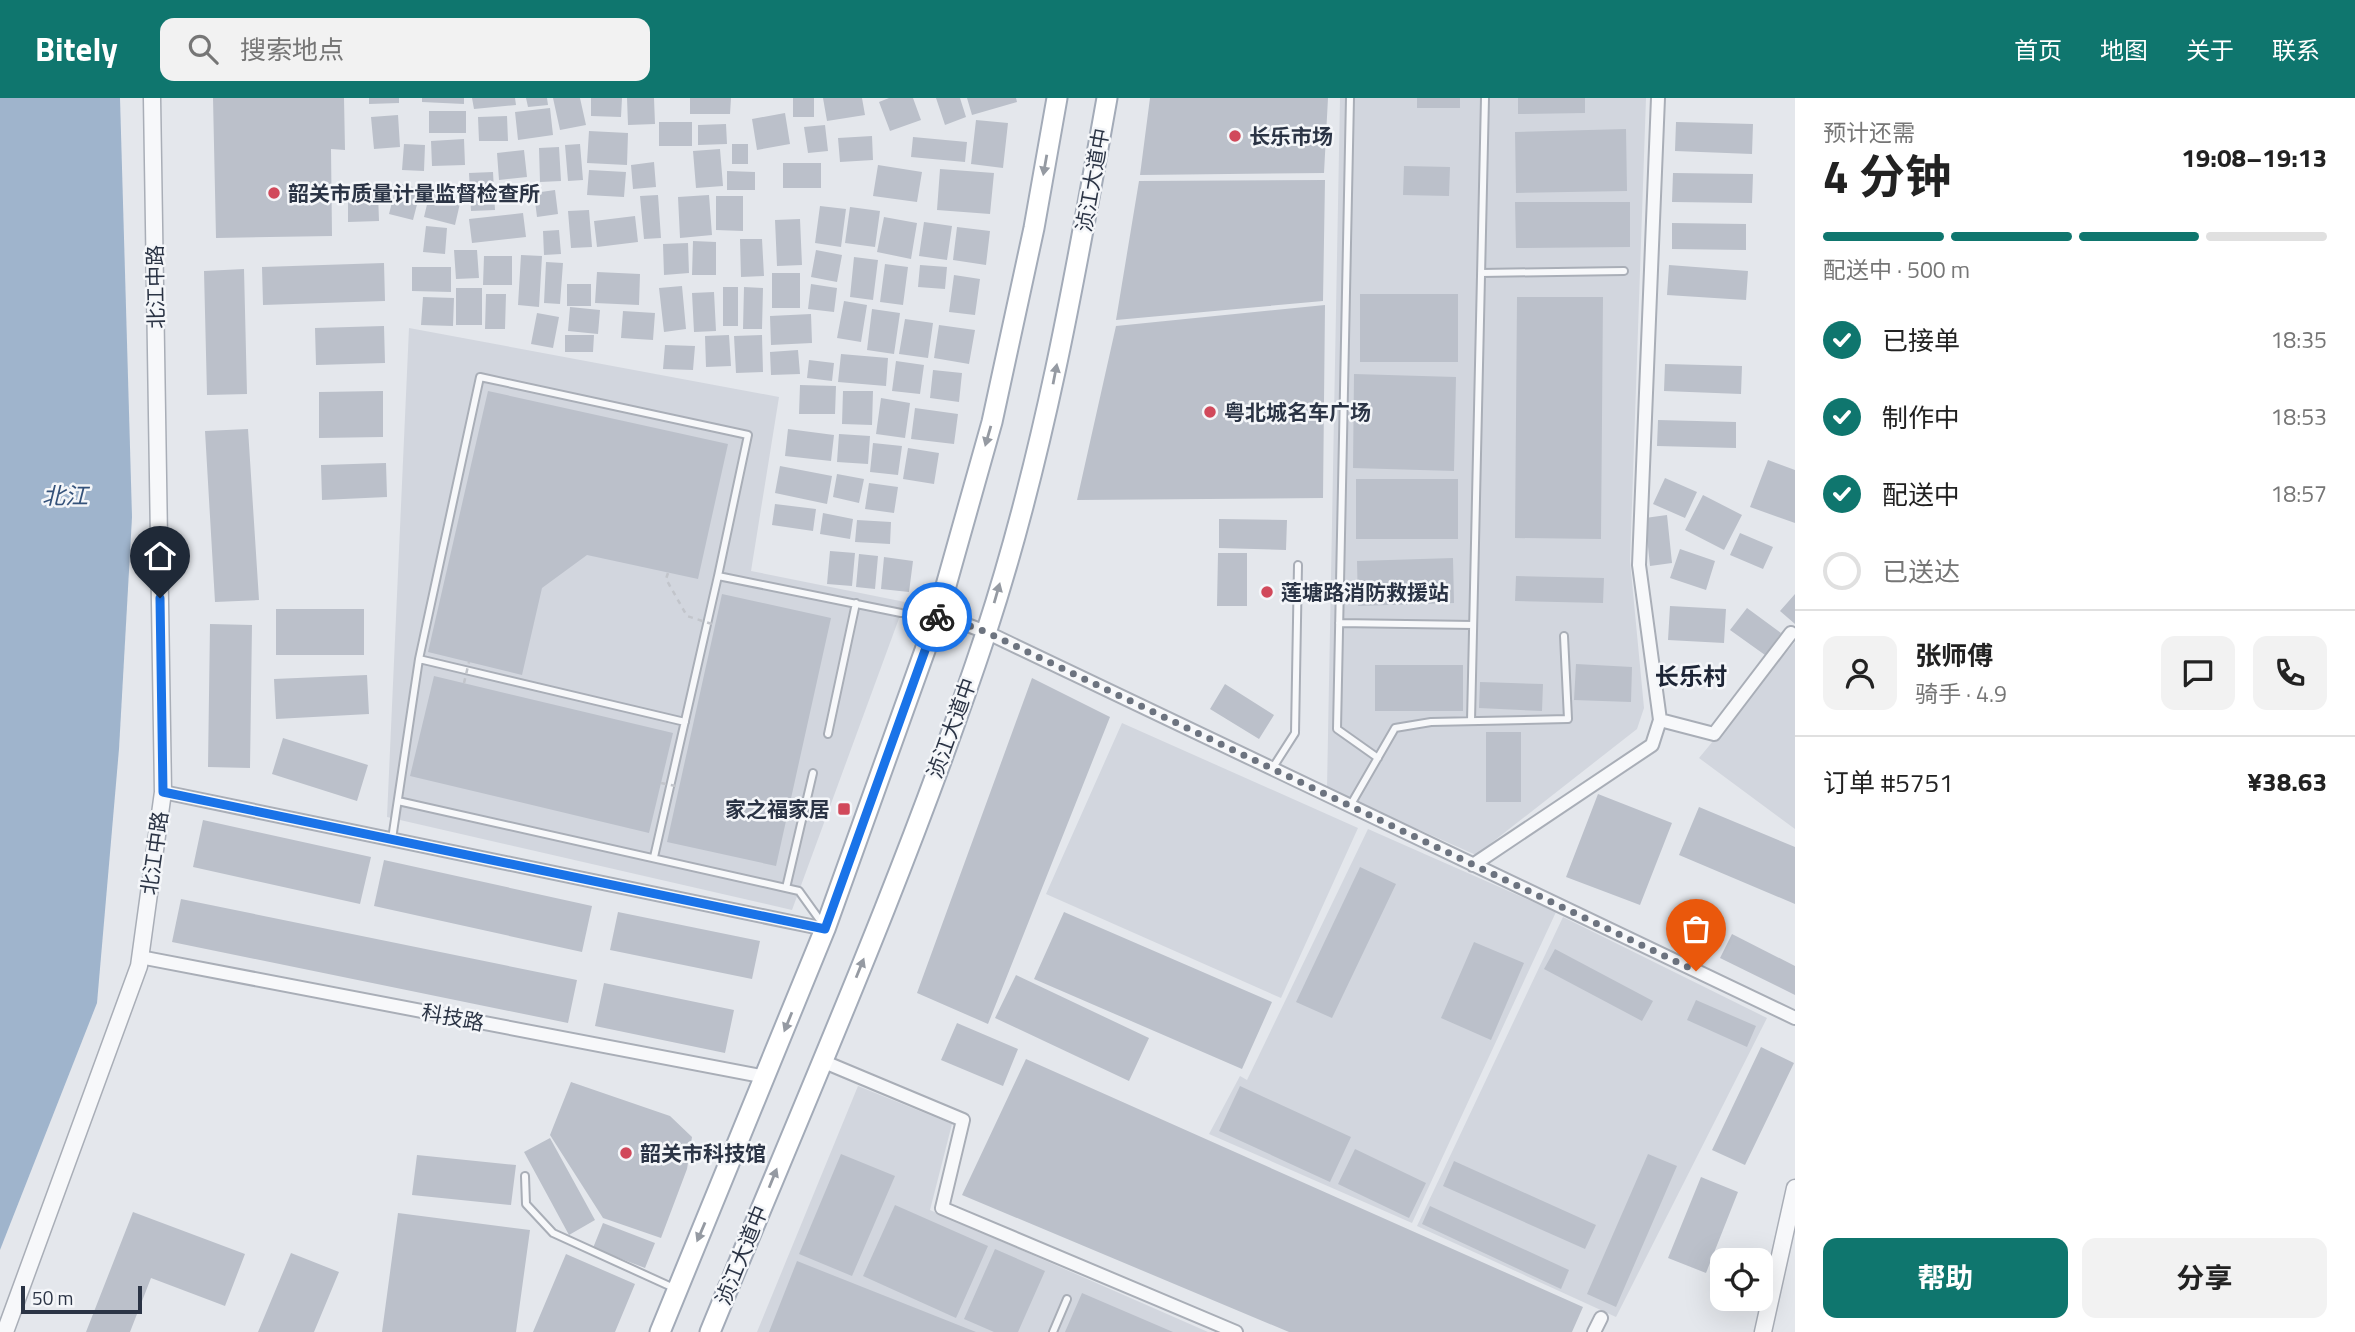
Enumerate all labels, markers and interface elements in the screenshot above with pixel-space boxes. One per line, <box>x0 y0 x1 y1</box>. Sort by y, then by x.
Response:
search box <box>160 18 650 81</box>
text: Bitely <box>35 24 118 74</box>
icon: search <box>184 30 222 68</box>
text: 搜索地点 <box>240 30 344 69</box>
text: 首页 <box>2014 32 2062 68</box>
text: 地图 <box>2100 32 2148 68</box>
text: 关于 <box>2186 32 2234 68</box>
text: 联系 <box>2272 32 2320 68</box>
text: 预计还需 <box>1823 115 1915 150</box>
place label: 长乐市场 <box>1249 120 1333 152</box>
street label: 浈江大道中 <box>1067 126 1117 234</box>
marker: 长乐市场 <box>1227 128 1243 144</box>
text: 19:08–19:13 <box>2181 138 2327 177</box>
text: 4 分钟 <box>1823 141 1951 211</box>
one-way arrow <box>1039 154 1050 176</box>
place label: 韶关市质量计量监督检查所 <box>288 177 540 209</box>
marker: 韶关市质量计量监督检查所 <box>266 185 282 201</box>
street label: 北江中路 <box>138 245 172 329</box>
text: 配送中 · 500 m <box>1823 252 1970 287</box>
icon: check <box>1823 321 1861 359</box>
text: 已接单 <box>1882 321 1960 360</box>
text: 18:35 <box>2270 322 2327 357</box>
one-way arrow <box>1049 363 1060 385</box>
place label: 粤北城名车广场 <box>1224 396 1371 428</box>
icon: check <box>1823 398 1861 436</box>
text: 制作中 <box>1882 398 1960 437</box>
text: 18:53 <box>2270 399 2327 434</box>
marker: 粤北城名车广场 <box>1202 404 1218 420</box>
one-way arrow <box>982 425 993 447</box>
icon: check <box>1823 475 1861 513</box>
text: 配送中 <box>1882 475 1960 514</box>
text: 18:57 <box>2270 476 2327 511</box>
water label: 北江 <box>42 478 91 513</box>
pin <box>130 526 190 598</box>
icon: home <box>141 537 179 575</box>
text: 已送达 <box>1882 552 1960 591</box>
place label: 莲塘路消防救援站 <box>1281 576 1449 608</box>
courier <box>902 582 972 652</box>
one-way arrow <box>992 583 1002 604</box>
marker: 莲塘路消防救援站 <box>1259 584 1275 600</box>
icon: bike <box>918 598 956 636</box>
button: person <box>1823 636 1897 710</box>
text: 张师傅 <box>1915 636 1993 675</box>
button: chat <box>2161 636 2235 710</box>
button: phone <box>2253 636 2327 710</box>
district label: 长乐村 <box>1655 658 1727 694</box>
street label: 浈江大道中 <box>918 673 984 783</box>
text: 骑手 · 4.9 <box>1915 676 2007 711</box>
text: ¥38.63 <box>2248 762 2327 801</box>
text: 订单 #5751 <box>1823 763 1954 802</box>
place label: 家之福家居 <box>725 793 830 825</box>
marker: 家之福家居 <box>836 801 852 817</box>
street label: 北江中路 <box>132 809 176 897</box>
pin <box>1666 899 1726 971</box>
icon: bag <box>1677 910 1715 948</box>
one-way arrow <box>854 958 866 978</box>
street label: 科技路 <box>419 995 487 1039</box>
one-way arrow <box>782 1011 793 1032</box>
place label: 韶关市科技馆 <box>640 1137 766 1169</box>
marker: 韶关市科技馆 <box>618 1145 634 1161</box>
one-way arrow <box>768 1168 779 1189</box>
street label: 浈江大道中 <box>706 1200 776 1310</box>
one-way arrow <box>696 1222 707 1243</box>
button: 帮助 <box>1823 1238 2068 1318</box>
button: 分享 <box>2082 1238 2327 1318</box>
map controls <box>1710 1248 1773 1311</box>
button: locate <box>1710 1248 1773 1311</box>
scale bar <box>21 1283 142 1315</box>
text: 50 m <box>32 1283 73 1312</box>

